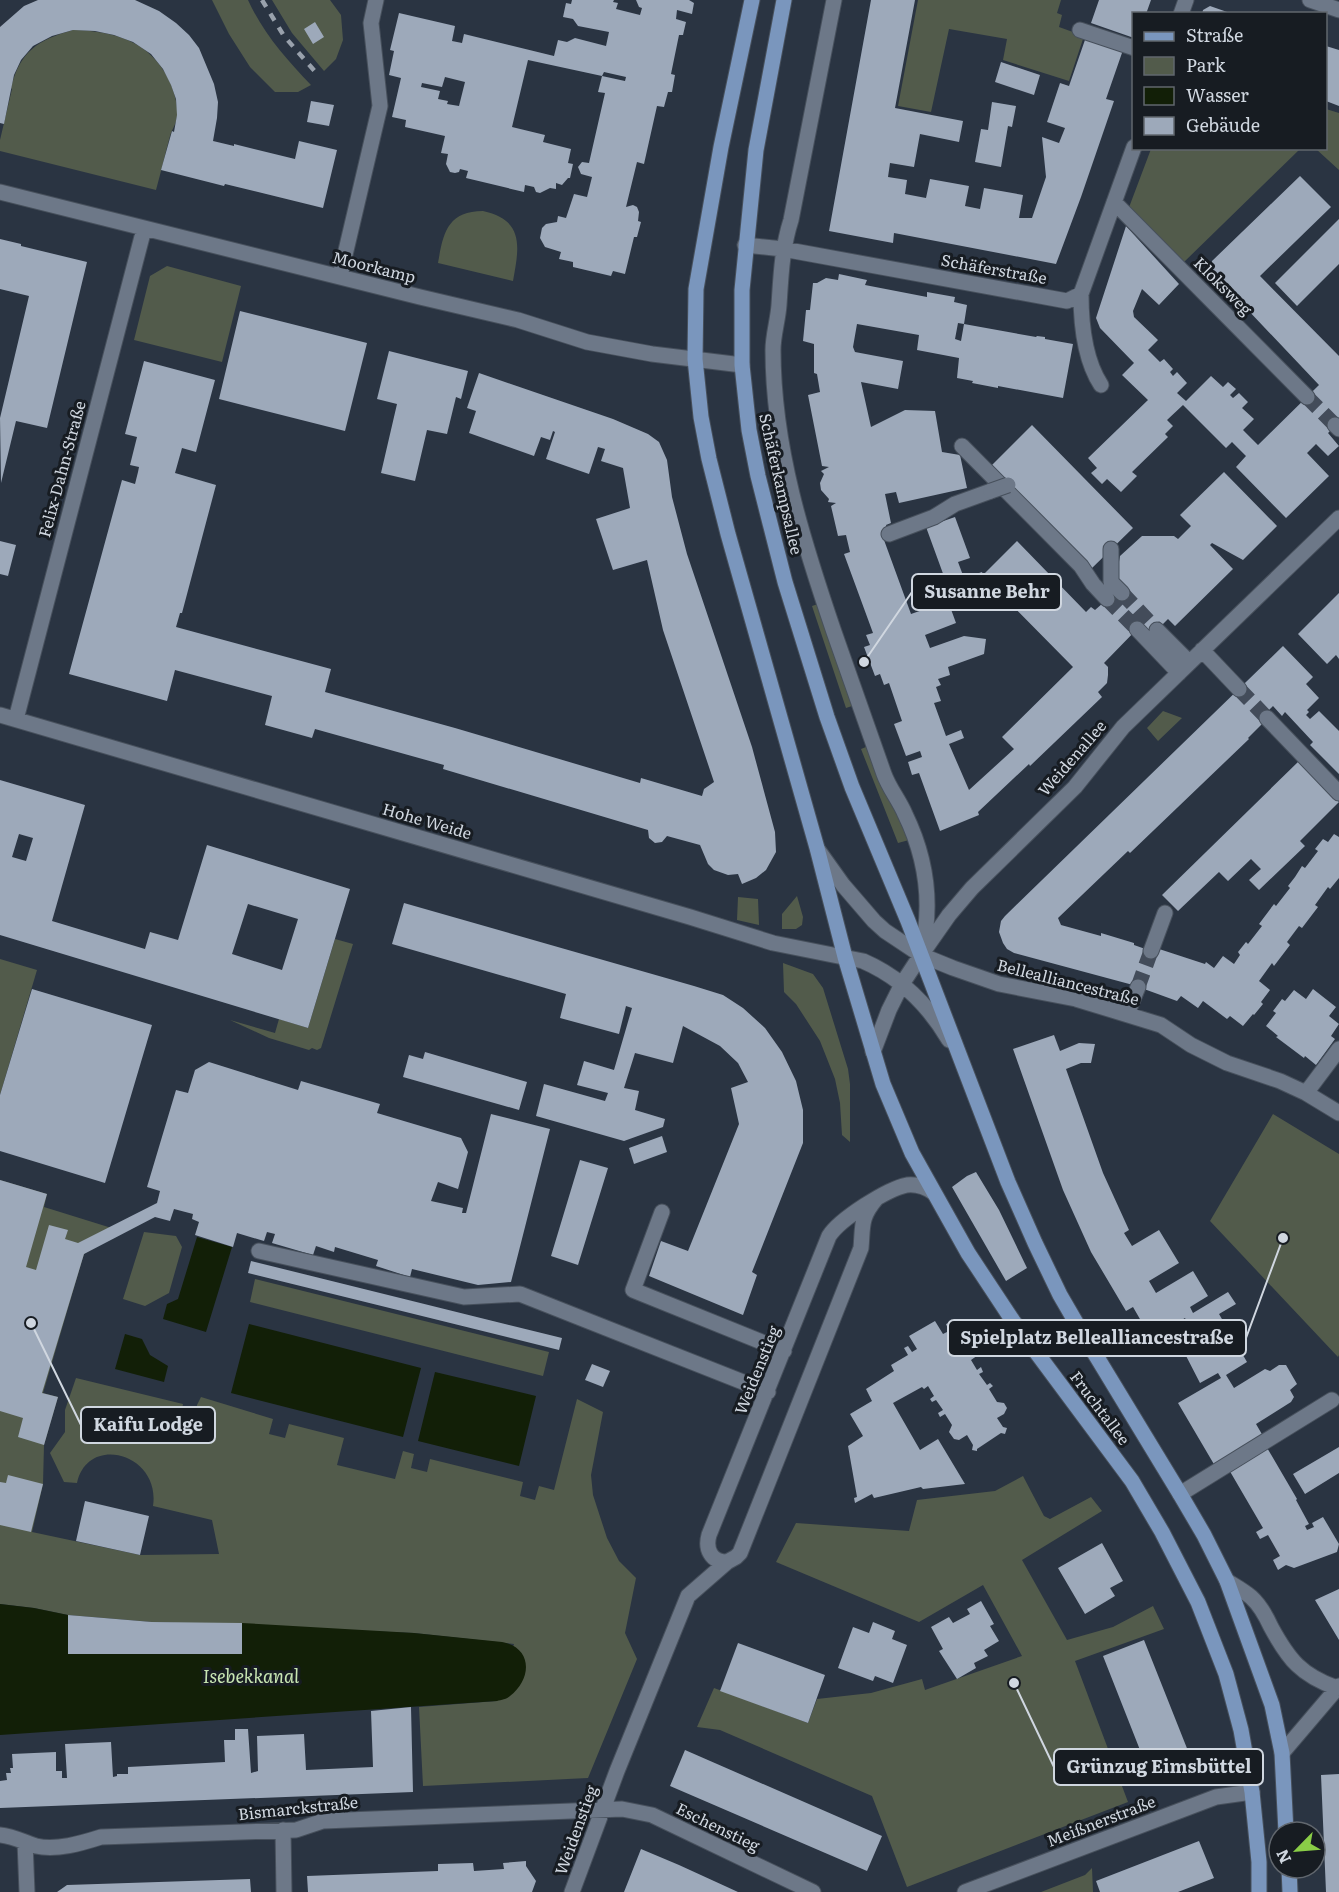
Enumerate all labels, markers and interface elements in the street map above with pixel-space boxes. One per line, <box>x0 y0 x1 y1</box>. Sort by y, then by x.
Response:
legend <box>1132 12 1327 150</box>
text: Straße <box>1186 21 1243 48</box>
text: Park <box>1186 51 1227 78</box>
text: Wasser <box>1186 81 1249 108</box>
text: Gebäude <box>1186 111 1260 138</box>
street label: Moorkamp <box>330 244 419 288</box>
street label: Schäferstraße <box>939 247 1049 289</box>
street label: Kloksweg <box>1189 251 1258 320</box>
street label: Felix-Dahn-Straße <box>31 398 91 540</box>
street label: Schäferkampsallee <box>754 411 810 557</box>
callout: Susanne Behr <box>912 574 1061 610</box>
text: Susanne Behr <box>924 577 1050 604</box>
street label: Weidenallee <box>1031 714 1111 801</box>
street label: Hohe Weide <box>380 796 475 844</box>
street label: Bellealliancestraße <box>995 952 1142 1010</box>
callout: Spielplatz Bellealliancestraße <box>948 1320 1246 1356</box>
street label: Weidenstieg <box>727 1322 785 1418</box>
text: Spielplatz Bellealliancestraße <box>960 1323 1234 1350</box>
street label: Fruchtallee <box>1065 1365 1137 1449</box>
callout: Kaifu Lodge <box>81 1407 215 1443</box>
text: Kaifu Lodge <box>93 1410 203 1437</box>
water label: Isebekkanal <box>203 1662 300 1689</box>
callout: Grünzug Eimsbüttel <box>1054 1749 1263 1785</box>
text: Grünzug Eimsbüttel <box>1067 1752 1252 1779</box>
street label: Weidenstieg <box>548 1781 602 1878</box>
street label: Meißnerstraße <box>1043 1788 1159 1852</box>
street label: Bismarckstraße <box>237 1789 359 1825</box>
street label: Eschenstieg <box>673 1795 764 1857</box>
north arrow <box>1267 1820 1327 1880</box>
text: N <box>1269 1846 1296 1868</box>

